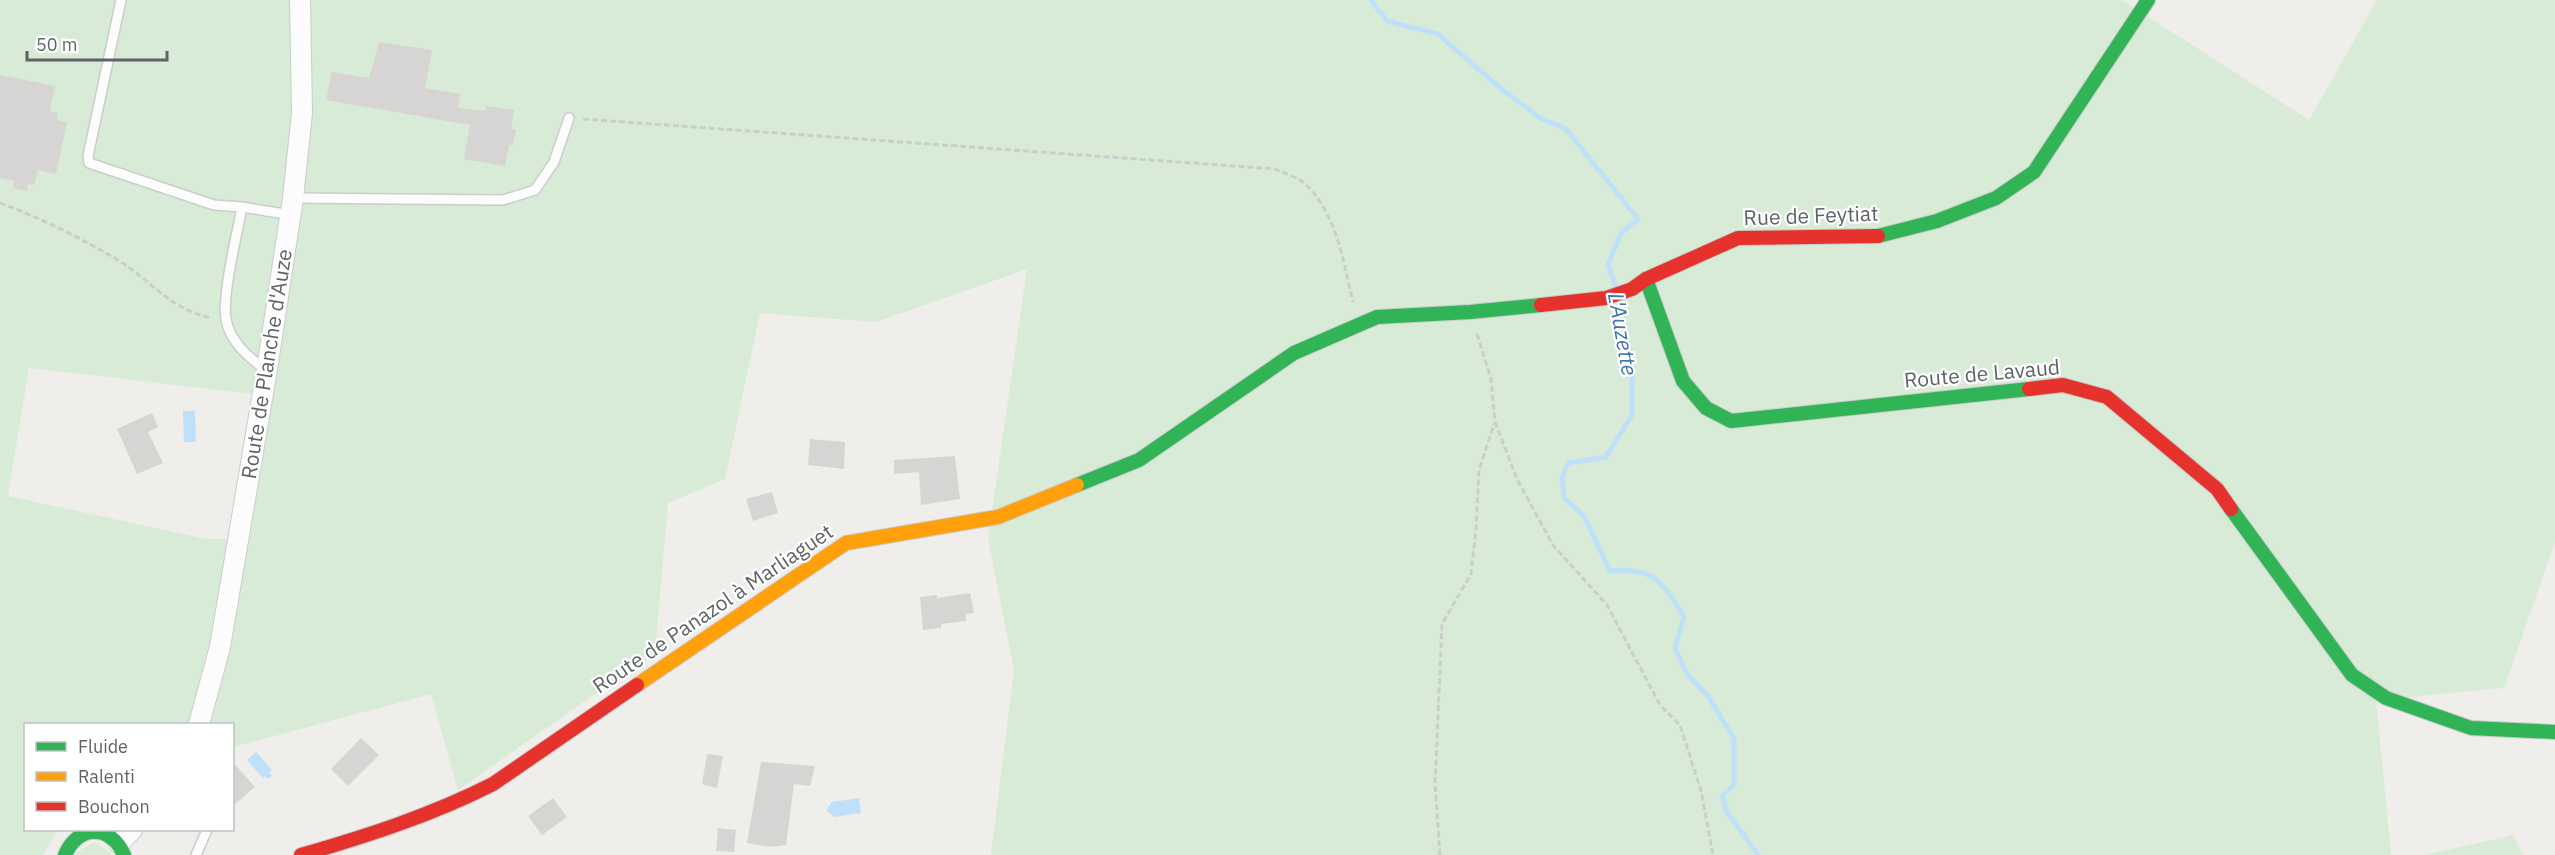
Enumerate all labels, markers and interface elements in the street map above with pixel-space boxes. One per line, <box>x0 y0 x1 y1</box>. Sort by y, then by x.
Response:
scale bar <box>27 24 166 62</box>
text: 50 m <box>36 33 78 56</box>
street label: Rue de Feytiat <box>1743 199 1879 231</box>
street label: Route de Planche d'Auze <box>234 247 298 481</box>
water label: L'Auzette <box>1602 290 1645 378</box>
street label: Route de Lavaud <box>1903 352 2061 394</box>
street label: Route de Panazol à Marliaguet <box>587 517 838 699</box>
legend <box>24 723 234 831</box>
text: Fluide <box>78 735 128 758</box>
text: Ralenti <box>78 765 135 788</box>
text: Bouchon <box>78 795 150 818</box>

